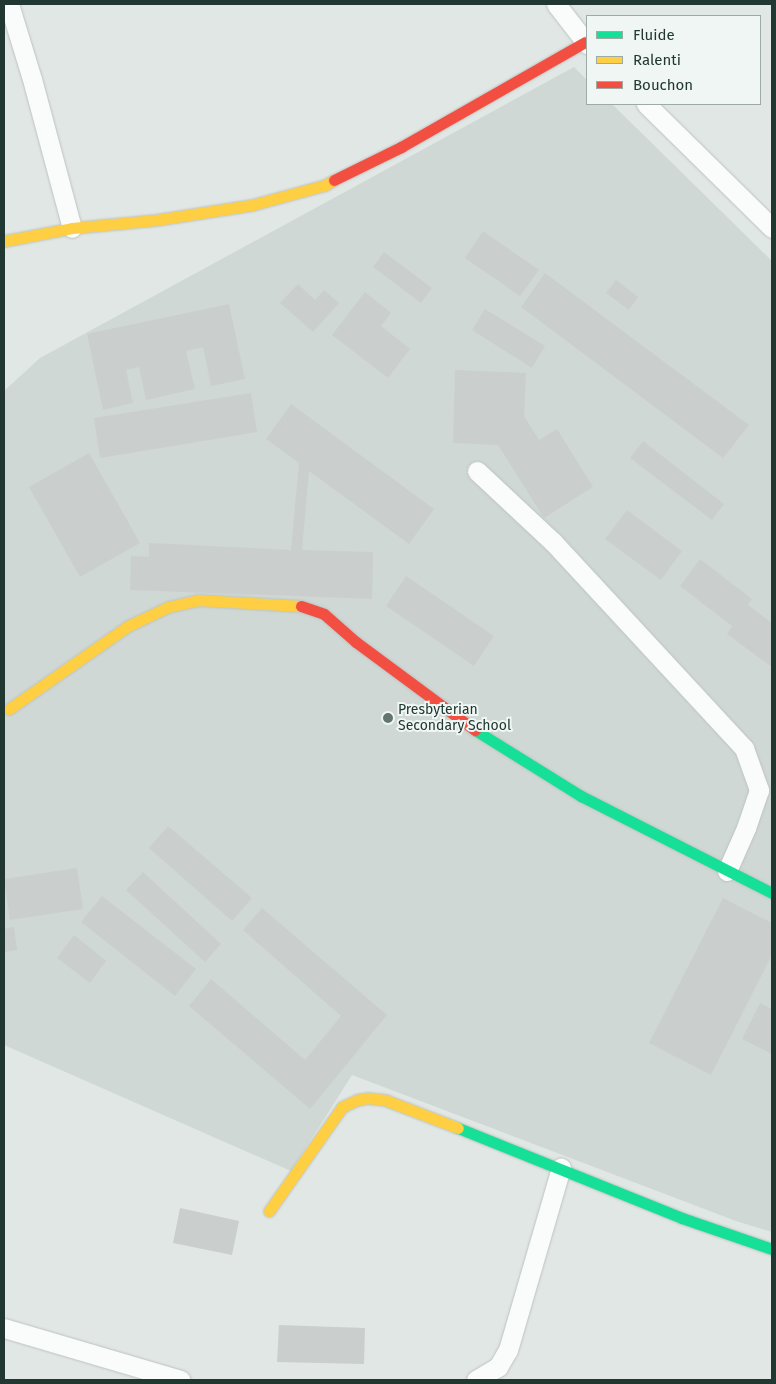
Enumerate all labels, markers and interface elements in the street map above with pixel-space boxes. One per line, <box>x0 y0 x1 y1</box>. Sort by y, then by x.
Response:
legend <box>586 15 761 105</box>
text: Fluide <box>633 26 675 44</box>
text: Ralenti <box>633 51 681 69</box>
text: Bouchon <box>633 76 693 94</box>
place label: Presbyterian Secondary School <box>398 702 511 734</box>
marker: Presbyterian Secondary School <box>382 712 394 724</box>

